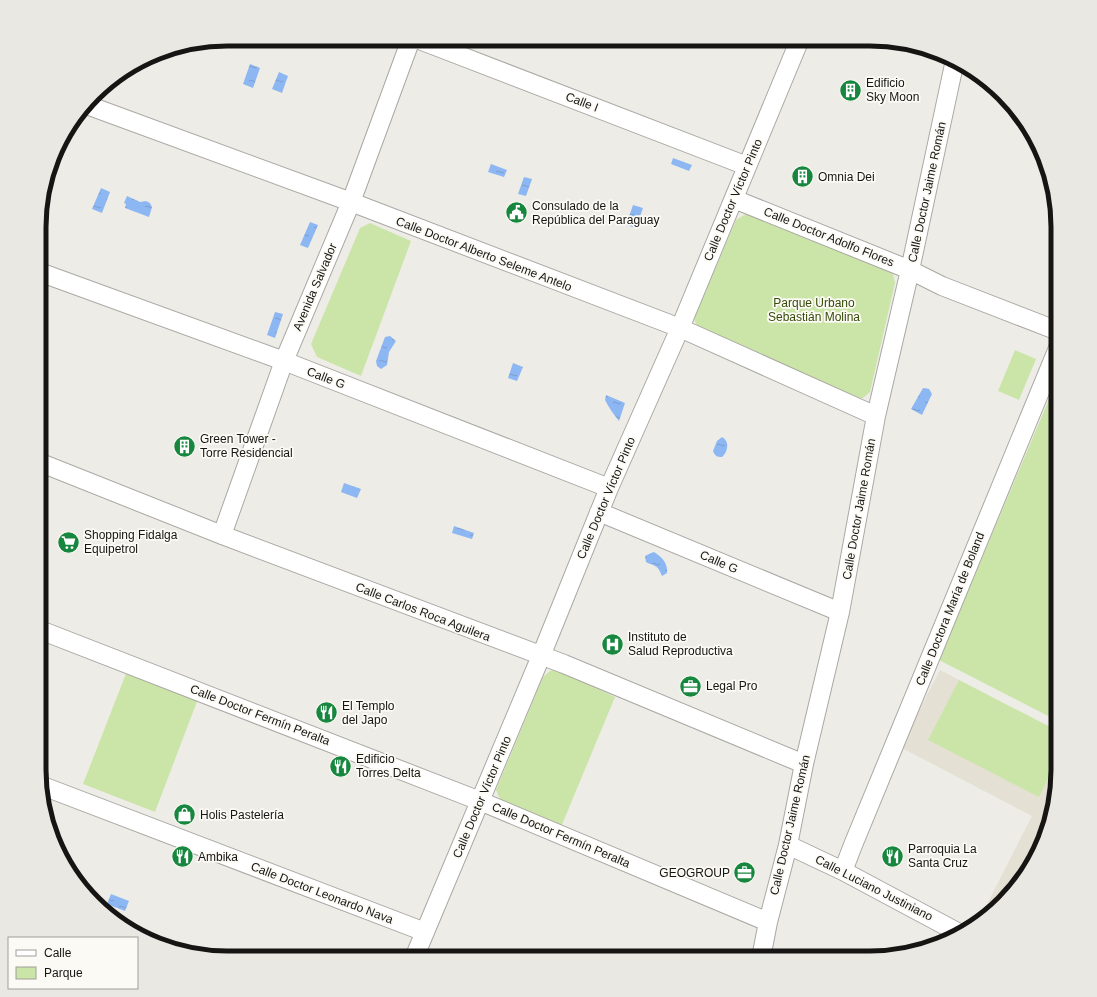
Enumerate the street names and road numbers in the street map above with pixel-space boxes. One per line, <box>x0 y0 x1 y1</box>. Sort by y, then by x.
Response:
street label: Calle I <box>564 89 600 115</box>
street label: Calle Doctor Jaime Román <box>905 120 949 264</box>
street label: Calle Doctor Víctor Pinto <box>701 136 765 263</box>
street label: Calle Doctor Adolfo Flores <box>762 204 896 270</box>
street label: Calle Doctor Alberto Seleme Antelo <box>394 214 574 294</box>
street label: Avenida Salvador <box>290 241 340 333</box>
street label: Calle G <box>305 364 347 392</box>
street label: Calle Doctor Víctor Pinto <box>574 434 638 561</box>
street label: Calle Doctor Jaime Román <box>840 437 878 581</box>
street label: Calle Doctora María de Boland <box>913 530 987 688</box>
street label: Calle G <box>698 548 740 576</box>
street label: Calle Carlos Roca Aguilera <box>354 580 493 644</box>
street label: Calle Doctor Fermín Peralta <box>188 682 332 748</box>
street label: Calle Doctor Víctor Pinto <box>450 733 514 860</box>
street label: Calle Doctor Jaime Román <box>767 754 813 896</box>
street label: Calle Doctor Fermín Peralta <box>490 800 632 871</box>
street label: Calle Luciano Justiniano <box>813 852 935 924</box>
street label: Calle Doctor Leonardo Nava <box>249 859 395 927</box>

